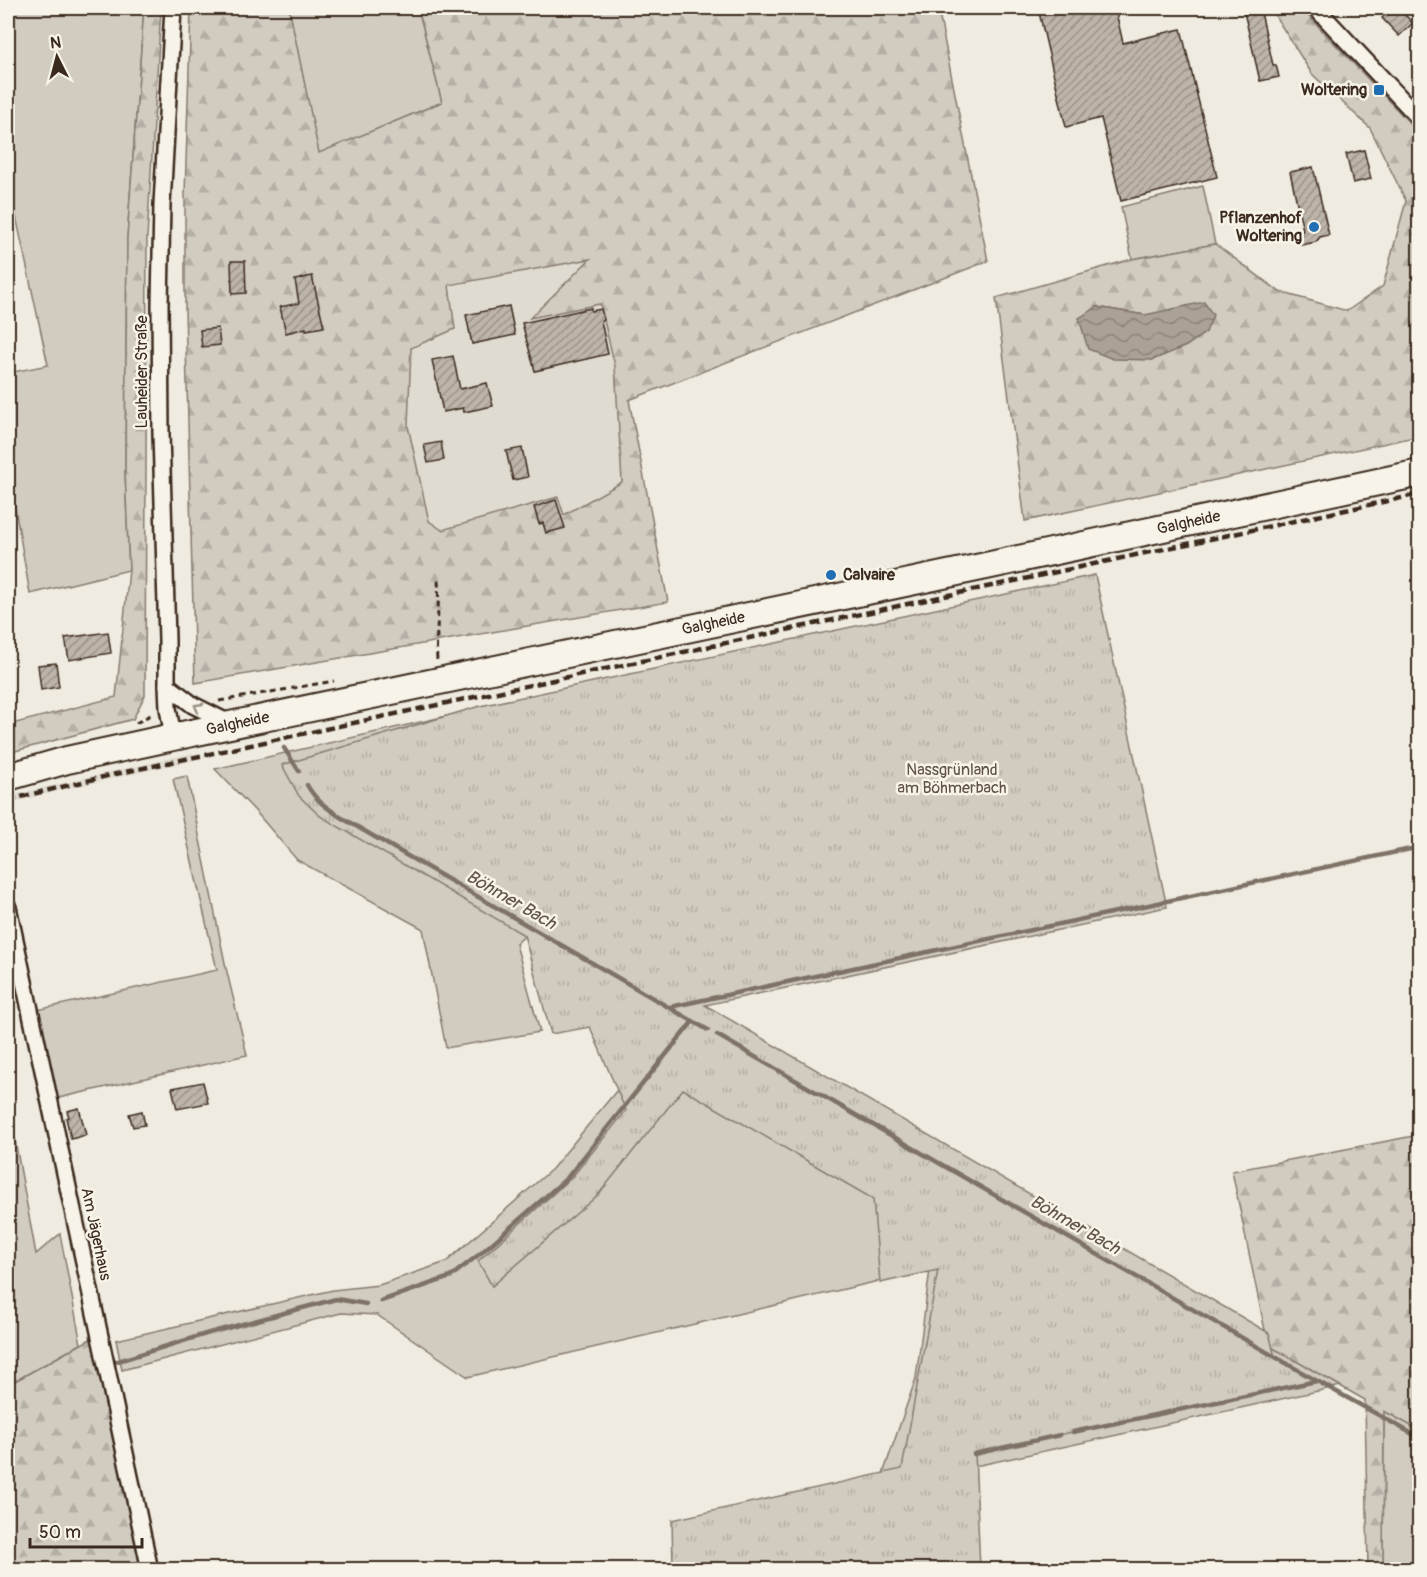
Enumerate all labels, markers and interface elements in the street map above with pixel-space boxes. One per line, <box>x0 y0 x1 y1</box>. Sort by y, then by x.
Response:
north arrow <box>27 27 87 87</box>
text: N <box>49 33 62 54</box>
place label: Woltering <box>1301 80 1367 100</box>
marker: Woltering <box>1372 83 1386 97</box>
place label: Pflanzenhof Woltering <box>1219 208 1302 246</box>
marker: Pflanzenhof Woltering <box>1307 220 1321 234</box>
street label: Lauheider Straße <box>132 315 152 429</box>
street label: Galgheide <box>1155 506 1222 539</box>
place label: Calvaire <box>843 565 896 585</box>
marker: Calvaire <box>824 568 838 582</box>
street label: Galgheide <box>680 607 747 640</box>
one-way arrow <box>194 703 204 715</box>
street label: Galgheide <box>204 707 271 740</box>
park label: Nassgrünland am Böhmerbach <box>897 760 1007 798</box>
water label: Böhmer Bach <box>462 865 561 936</box>
street label: Am Jägerhaus <box>76 1186 116 1282</box>
water label: Böhmer Bach <box>1026 1190 1125 1261</box>
scale bar <box>30 1511 142 1549</box>
text: 50 m <box>39 1521 81 1544</box>

